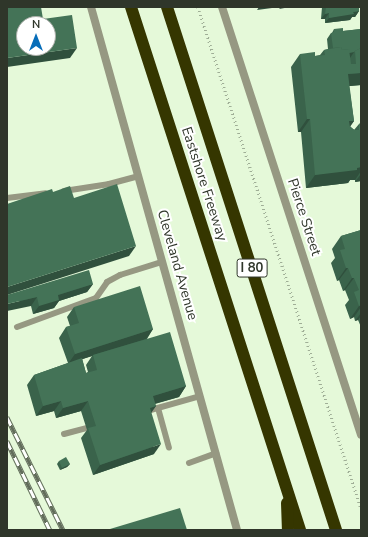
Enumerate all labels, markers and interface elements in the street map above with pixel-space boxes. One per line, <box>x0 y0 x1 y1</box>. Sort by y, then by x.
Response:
north arrow <box>16 16 56 56</box>
text: N <box>32 17 40 32</box>
street label: Eastshore Freeway <box>178 125 230 243</box>
street label: Pierce Street <box>284 176 324 258</box>
street label: Cleveland Avenue <box>153 208 201 322</box>
road number: I 80 <box>236 257 268 279</box>

